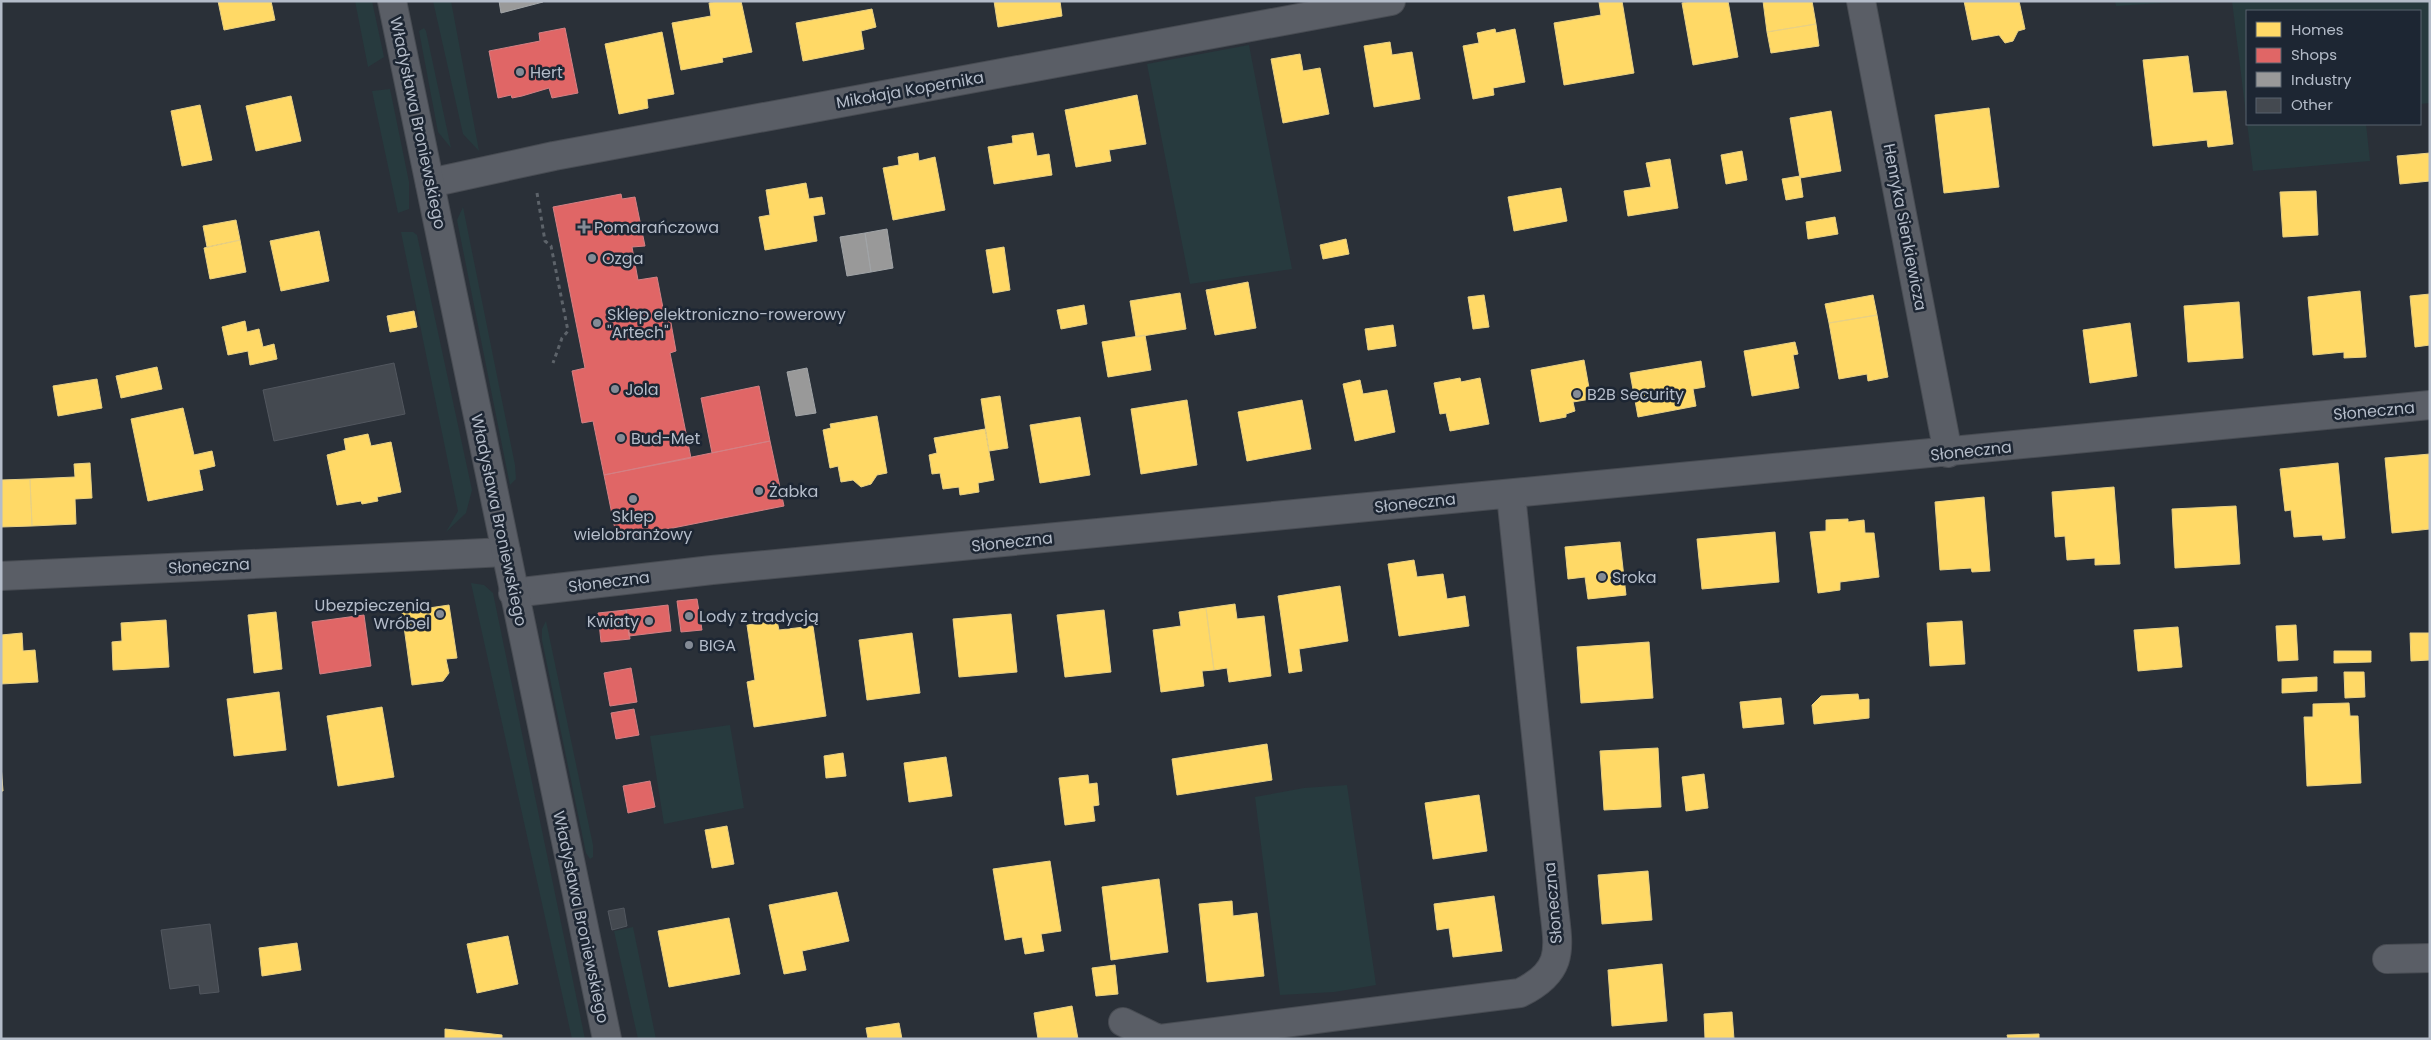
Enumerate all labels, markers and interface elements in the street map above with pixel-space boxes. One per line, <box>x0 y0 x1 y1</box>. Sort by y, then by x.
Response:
legend <box>2246 10 2421 125</box>
street label: Władysława Broniewskiego <box>384 15 452 231</box>
text: Homes <box>2291 19 2344 40</box>
text: Shops <box>2291 44 2337 65</box>
place label: Hert <box>530 61 563 84</box>
marker: Hert <box>514 66 526 78</box>
street label: Mikołaja Kopernika <box>834 66 986 114</box>
text: Industry <box>2291 69 2352 90</box>
text: Other <box>2291 94 2333 115</box>
street label: Henryka Sienkiewicza <box>1877 141 1933 313</box>
place label: Pomarańczowa <box>594 216 719 239</box>
marker: Pomarańczowa <box>578 221 590 233</box>
place label: Ozga <box>602 247 644 270</box>
marker: Ozga <box>586 252 598 264</box>
place label: Sklep elektroniczno-rowerowy "Artech" <box>607 303 846 344</box>
marker: Sklep elektroniczno-rowerowy "Artech" <box>591 317 603 329</box>
place label: Jola <box>625 378 658 401</box>
marker: Jola <box>609 383 621 395</box>
place label: B2B Security <box>1587 383 1684 406</box>
marker: B2B Security <box>1571 388 1583 400</box>
street label: Słoneczna <box>2332 396 2416 426</box>
street label: Władysława Broniewskiego <box>465 412 533 628</box>
place label: Bud-Met <box>631 427 700 450</box>
marker: Bud-Met <box>615 432 627 444</box>
street label: Słoneczna <box>1929 435 2013 467</box>
place label: Żabka <box>769 480 818 503</box>
marker: Żabka <box>753 485 765 497</box>
street label: Słoneczna <box>1373 487 1457 519</box>
marker: Sklep wielobranżowy <box>627 493 639 505</box>
place label: Sklep wielobranżowy <box>574 505 692 546</box>
street label: Słoneczna <box>970 526 1054 558</box>
street label: Słoneczna <box>168 552 250 580</box>
street label: Słoneczna <box>567 566 651 598</box>
place label: Sroka <box>1612 566 1657 589</box>
marker: Sroka <box>1596 571 1608 583</box>
place label: Ubezpieczenia Wróbel <box>315 594 430 635</box>
place label: Lody z tradycją <box>699 605 819 628</box>
marker: Ubezpieczenia Wróbel <box>434 608 446 620</box>
place label: Kwiaty <box>587 610 639 633</box>
marker: Lody z tradycją <box>683 610 695 622</box>
marker: Kwiaty <box>643 615 655 627</box>
place label: BIGA <box>699 634 736 657</box>
marker: BIGA <box>683 639 695 651</box>
street label: Władysława Broniewskiego <box>547 809 615 1025</box>
street label: Słoneczna <box>1538 861 1568 945</box>

